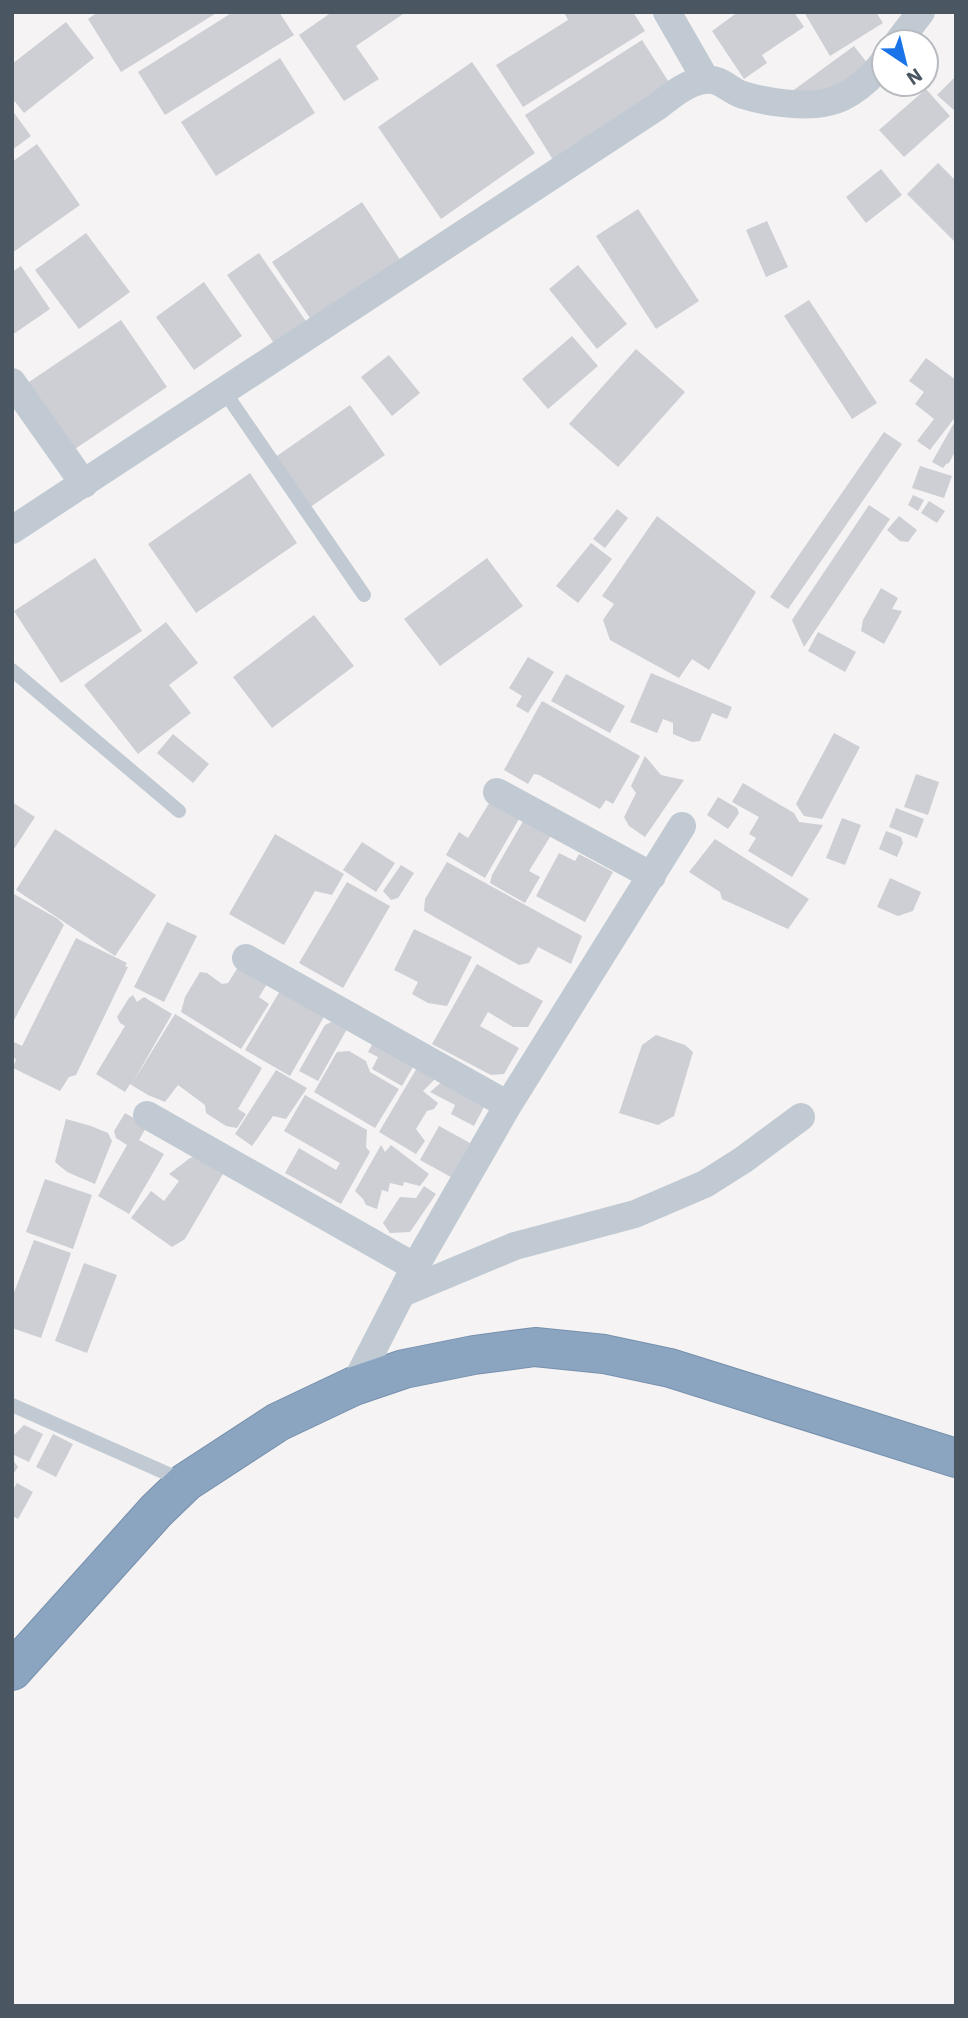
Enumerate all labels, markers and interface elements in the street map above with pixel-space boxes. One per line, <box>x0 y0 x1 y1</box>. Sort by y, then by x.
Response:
north arrow <box>870 28 940 98</box>
text: N <box>902 63 927 91</box>

